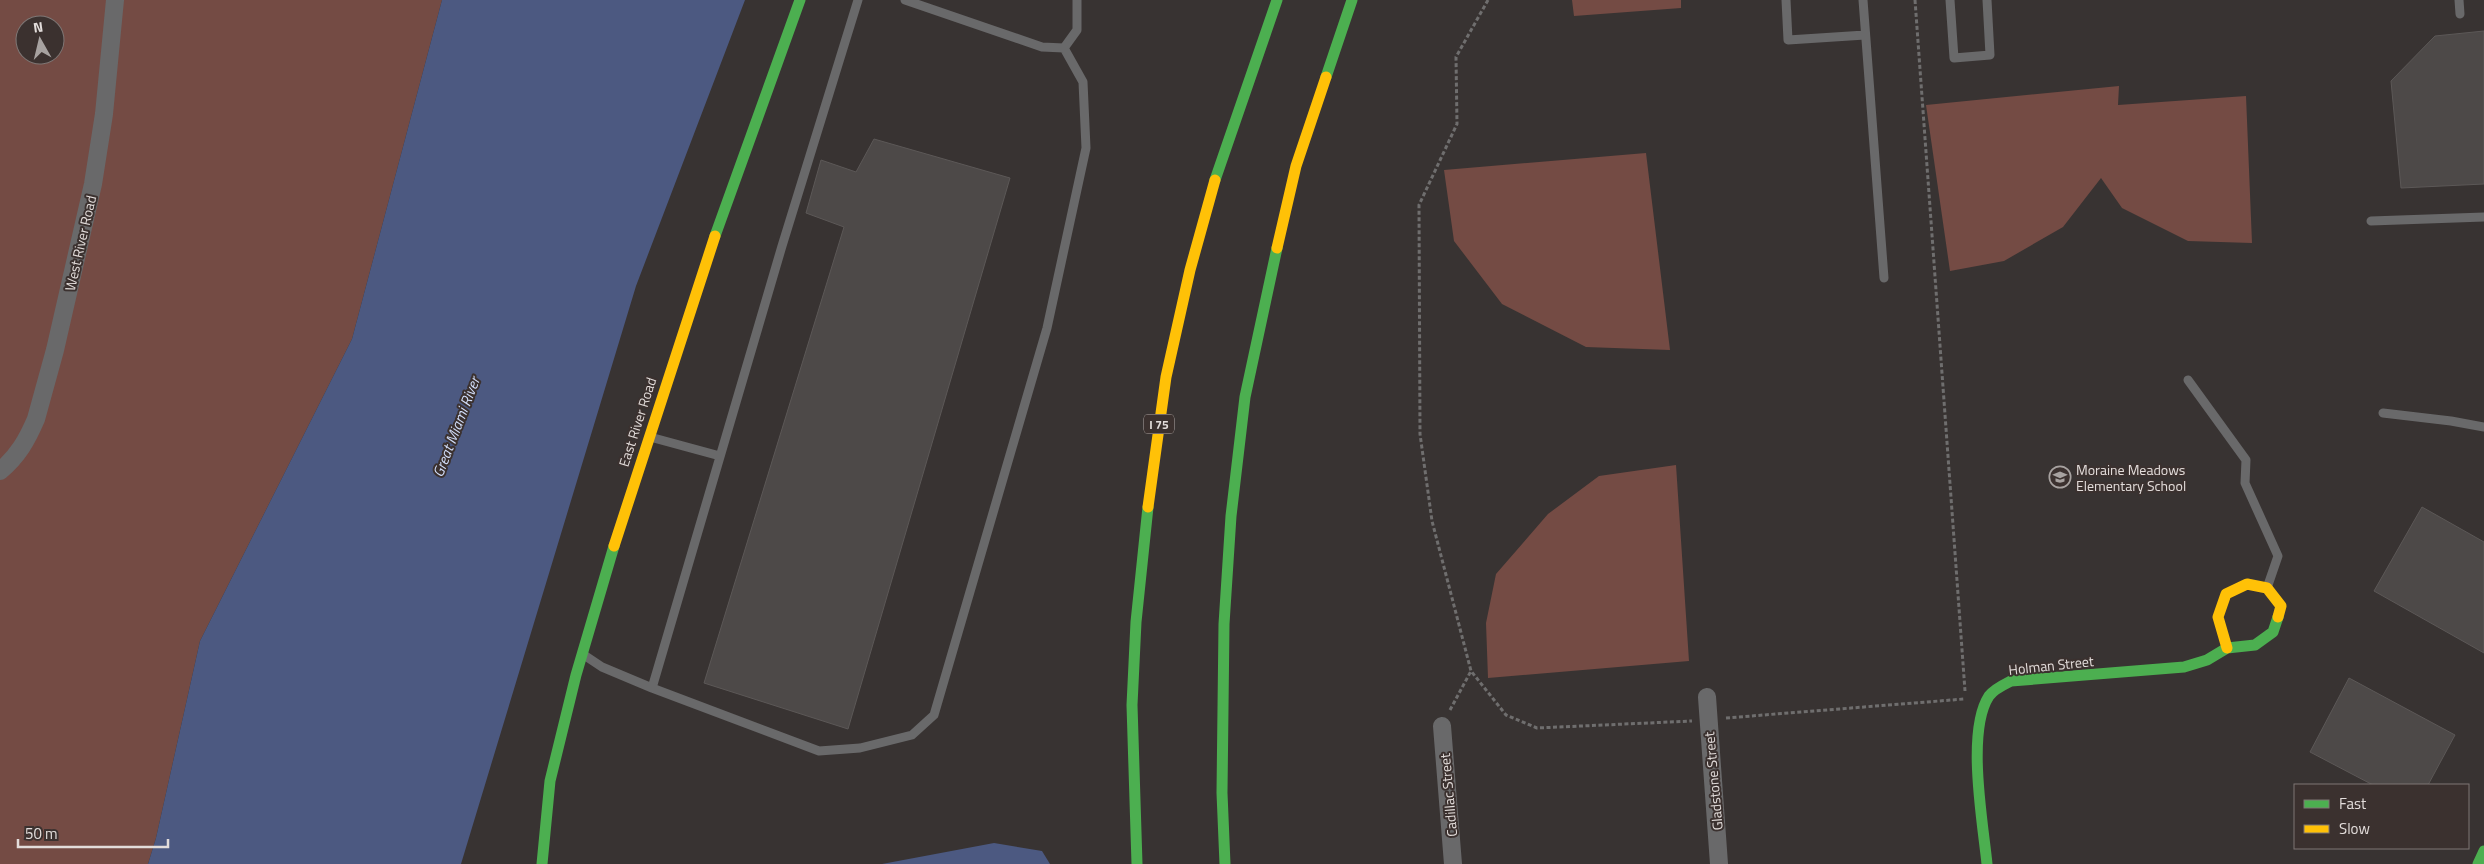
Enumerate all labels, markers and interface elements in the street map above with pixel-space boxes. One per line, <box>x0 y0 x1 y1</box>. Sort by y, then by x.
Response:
north arrow <box>15 15 65 65</box>
text: N <box>32 16 44 38</box>
street label: West River Road <box>59 193 101 293</box>
water label: Great Miami River <box>426 371 486 480</box>
street label: East River Road <box>613 375 661 469</box>
road number: I 75 <box>1144 414 1174 434</box>
place label: Moraine Meadows Elementary School <box>2076 459 2186 496</box>
school or university icon: Moraine Meadows Elementary School <box>2048 465 2072 489</box>
street label: Holman Street <box>2007 650 2095 680</box>
street label: Gladstone Street <box>1698 731 1728 831</box>
street label: Cadillac Street <box>1434 752 1462 838</box>
legend <box>2294 784 2469 849</box>
text: Fast <box>2339 792 2367 815</box>
scale bar <box>18 816 168 848</box>
text: Slow <box>2339 817 2370 840</box>
text: 50 m <box>25 822 58 845</box>

